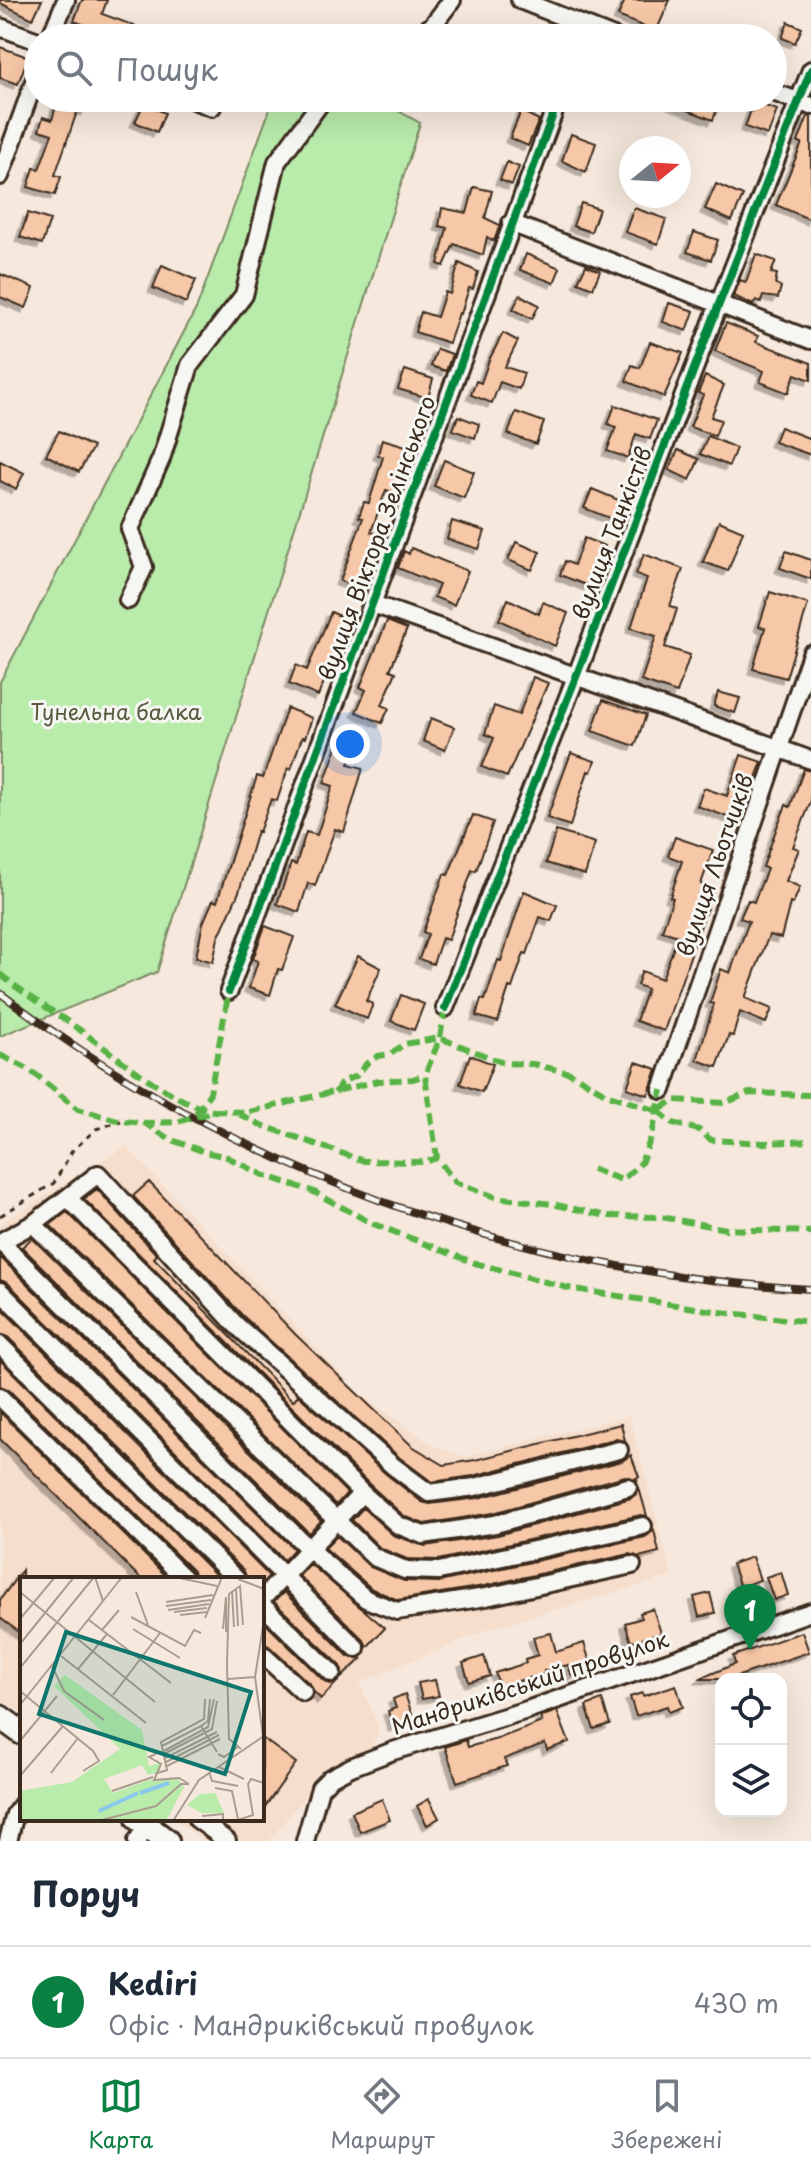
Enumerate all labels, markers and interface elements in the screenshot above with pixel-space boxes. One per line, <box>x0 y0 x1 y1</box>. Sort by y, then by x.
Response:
search box <box>24 24 787 112</box>
icon: search <box>52 46 96 90</box>
text: Пошук <box>116 46 218 91</box>
north arrow <box>619 136 691 208</box>
street label: вулиця Віктора Зелінського <box>309 390 443 685</box>
street label: вулиця Танкістів <box>562 441 659 624</box>
park label: Тунельна балка <box>30 694 202 727</box>
your location <box>330 724 370 764</box>
street label: вулиця Льотчиків <box>667 769 760 960</box>
inset map <box>20 1577 264 1821</box>
pin: 1 <box>724 1584 776 1650</box>
street label: Мандриківський провулок <box>387 1621 673 1742</box>
map controls <box>715 1673 787 1817</box>
button: locate <box>715 1673 787 1745</box>
button: layers <box>715 1745 787 1817</box>
text: Поруч <box>32 1867 140 1919</box>
text: Kediri <box>108 1960 197 2005</box>
text: 1 <box>52 1983 64 2022</box>
text: 430 m <box>694 1983 779 2022</box>
text: Офіс · Мандриківський провулок <box>108 2005 534 2044</box>
tab: Карта <box>89 2074 153 2155</box>
tab: Маршрут <box>330 2074 435 2155</box>
tab: Збережені <box>612 2074 722 2155</box>

